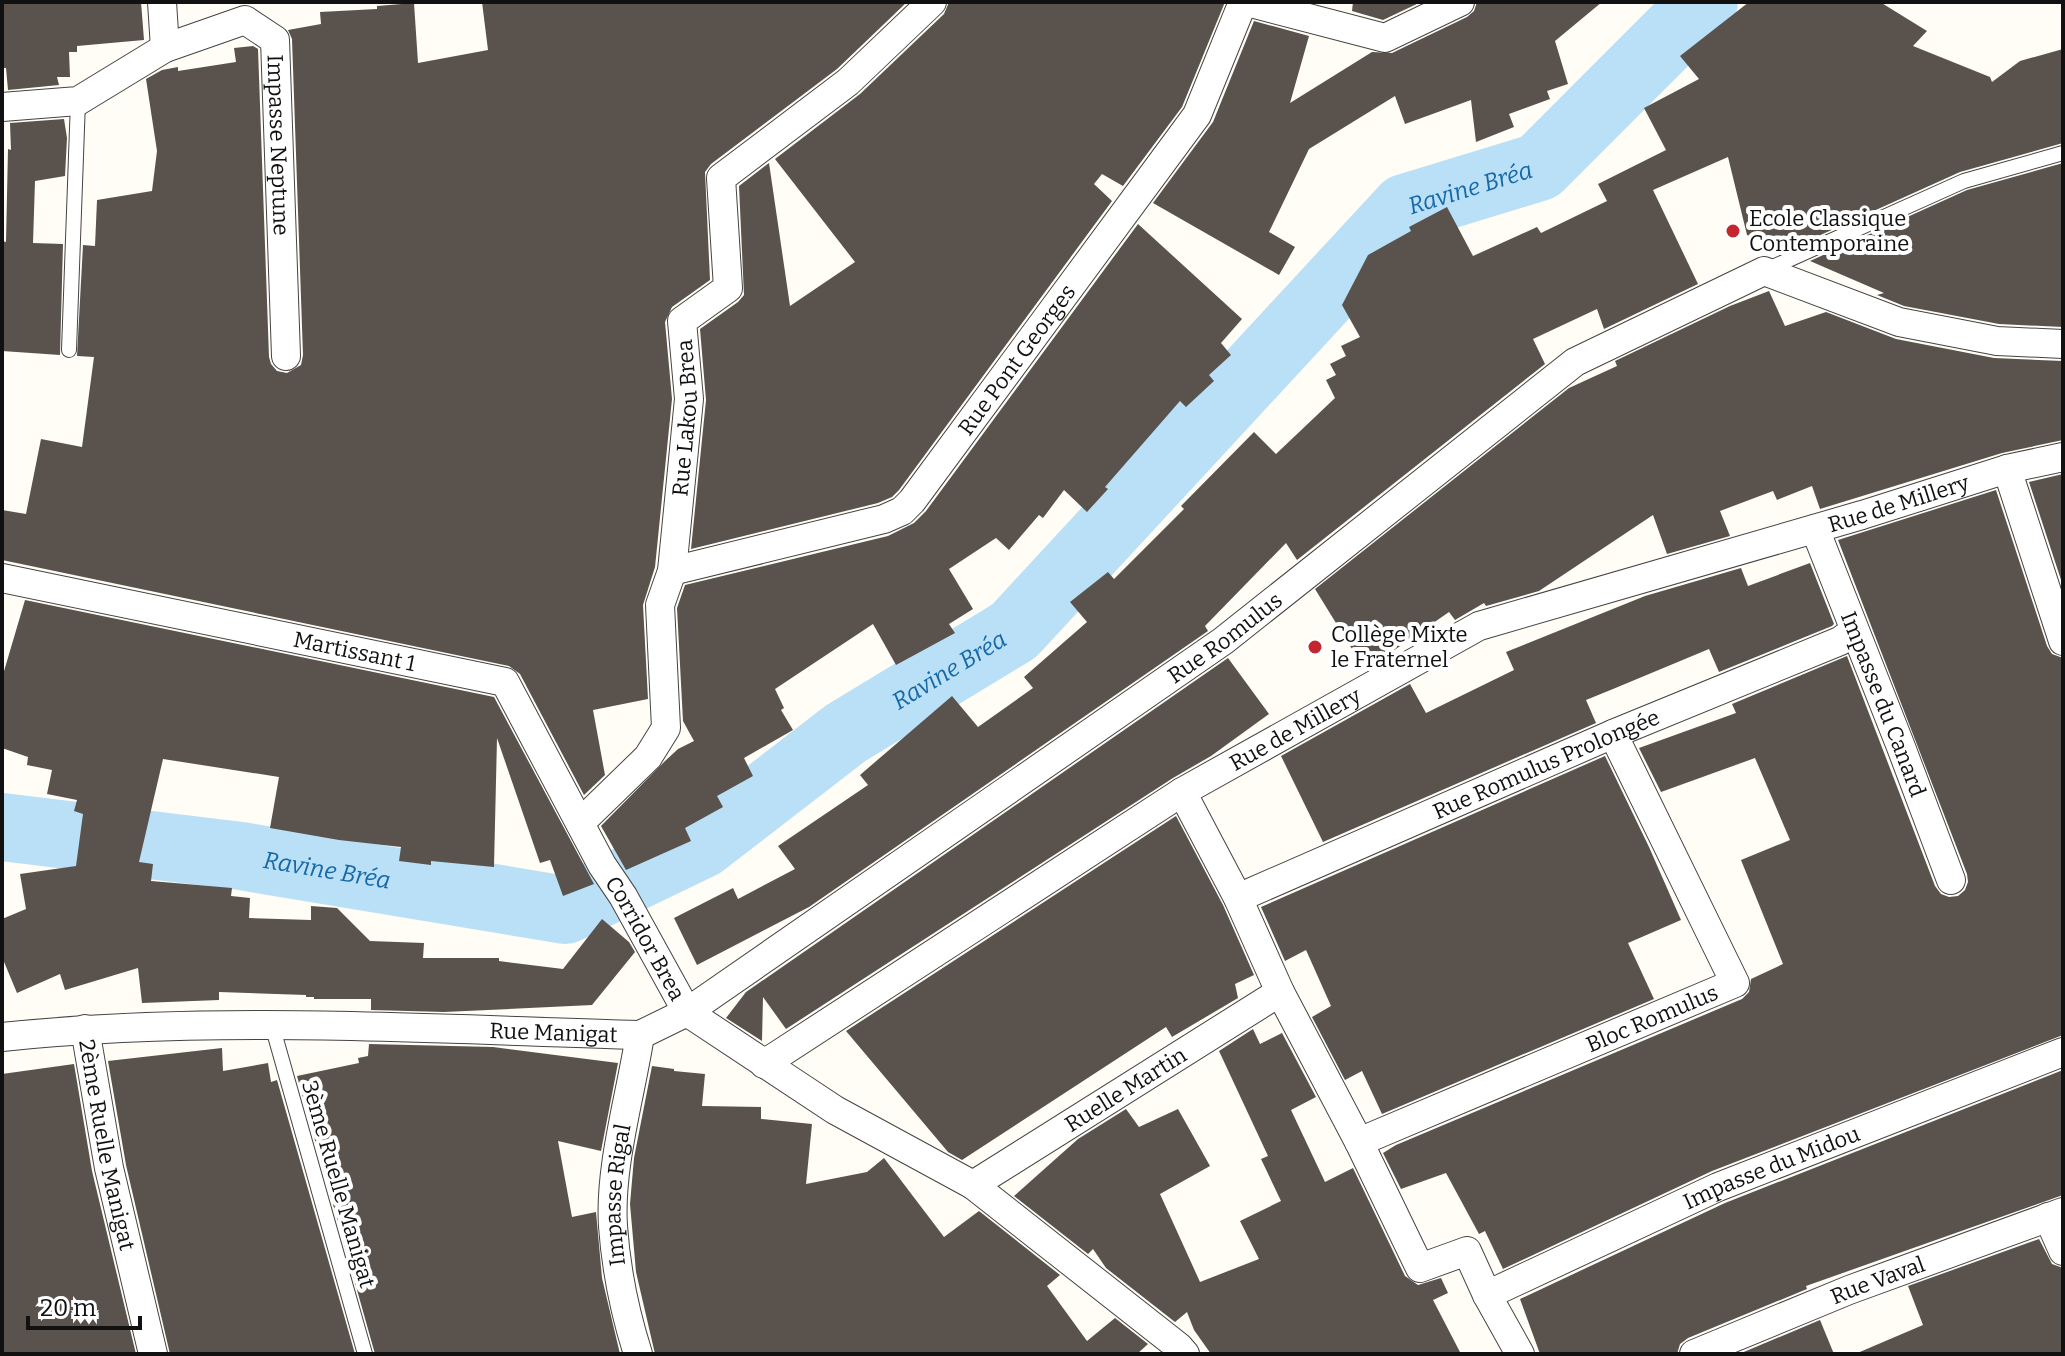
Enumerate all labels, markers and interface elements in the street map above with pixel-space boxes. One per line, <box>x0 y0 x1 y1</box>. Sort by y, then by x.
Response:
street label: Impasse Neptune <box>262 54 295 236</box>
water label: Ravine Bréa <box>1405 156 1536 220</box>
place label: Ecole Classique Contemporaine <box>1749 205 1909 257</box>
marker: Ecole Classique Contemporaine <box>1724 222 1742 240</box>
street label: Rue Pont Georges <box>952 279 1081 441</box>
street label: Rue Lakou Brea <box>666 338 703 498</box>
street label: Rue de Millery <box>1825 469 1973 538</box>
street label: Rue Romulus <box>1163 586 1288 689</box>
street label: Impasse du Canard <box>1835 608 1931 801</box>
place label: Collège Mixte le Fraternel <box>1331 621 1468 673</box>
water label: Ravine Bréa <box>887 625 1012 716</box>
street label: Martissant 1 <box>291 626 418 677</box>
marker: Collège Mixte le Fraternel <box>1306 638 1324 656</box>
street label: Rue de Millery <box>1225 682 1366 777</box>
street label: Rue Romulus Prolongée <box>1429 703 1664 825</box>
water label: Ravine Bréa <box>261 846 393 895</box>
street label: Corridor Brea <box>599 871 691 1005</box>
street label: Bloc Romulus <box>1582 979 1722 1058</box>
street label: Rue Manigat <box>489 1017 618 1048</box>
street label: 2ème Ruelle Manigat <box>73 1037 141 1253</box>
street label: Ruelle Martin <box>1060 1041 1191 1138</box>
street label: 3ème Ruelle Manigat <box>296 1077 381 1291</box>
street label: Impasse du Midou <box>1679 1120 1864 1215</box>
street label: Impasse Rigal <box>599 1122 637 1268</box>
street label: Rue Vaval <box>1826 1251 1929 1310</box>
scale bar <box>28 1280 140 1330</box>
text: 20 m <box>40 1294 96 1322</box>

